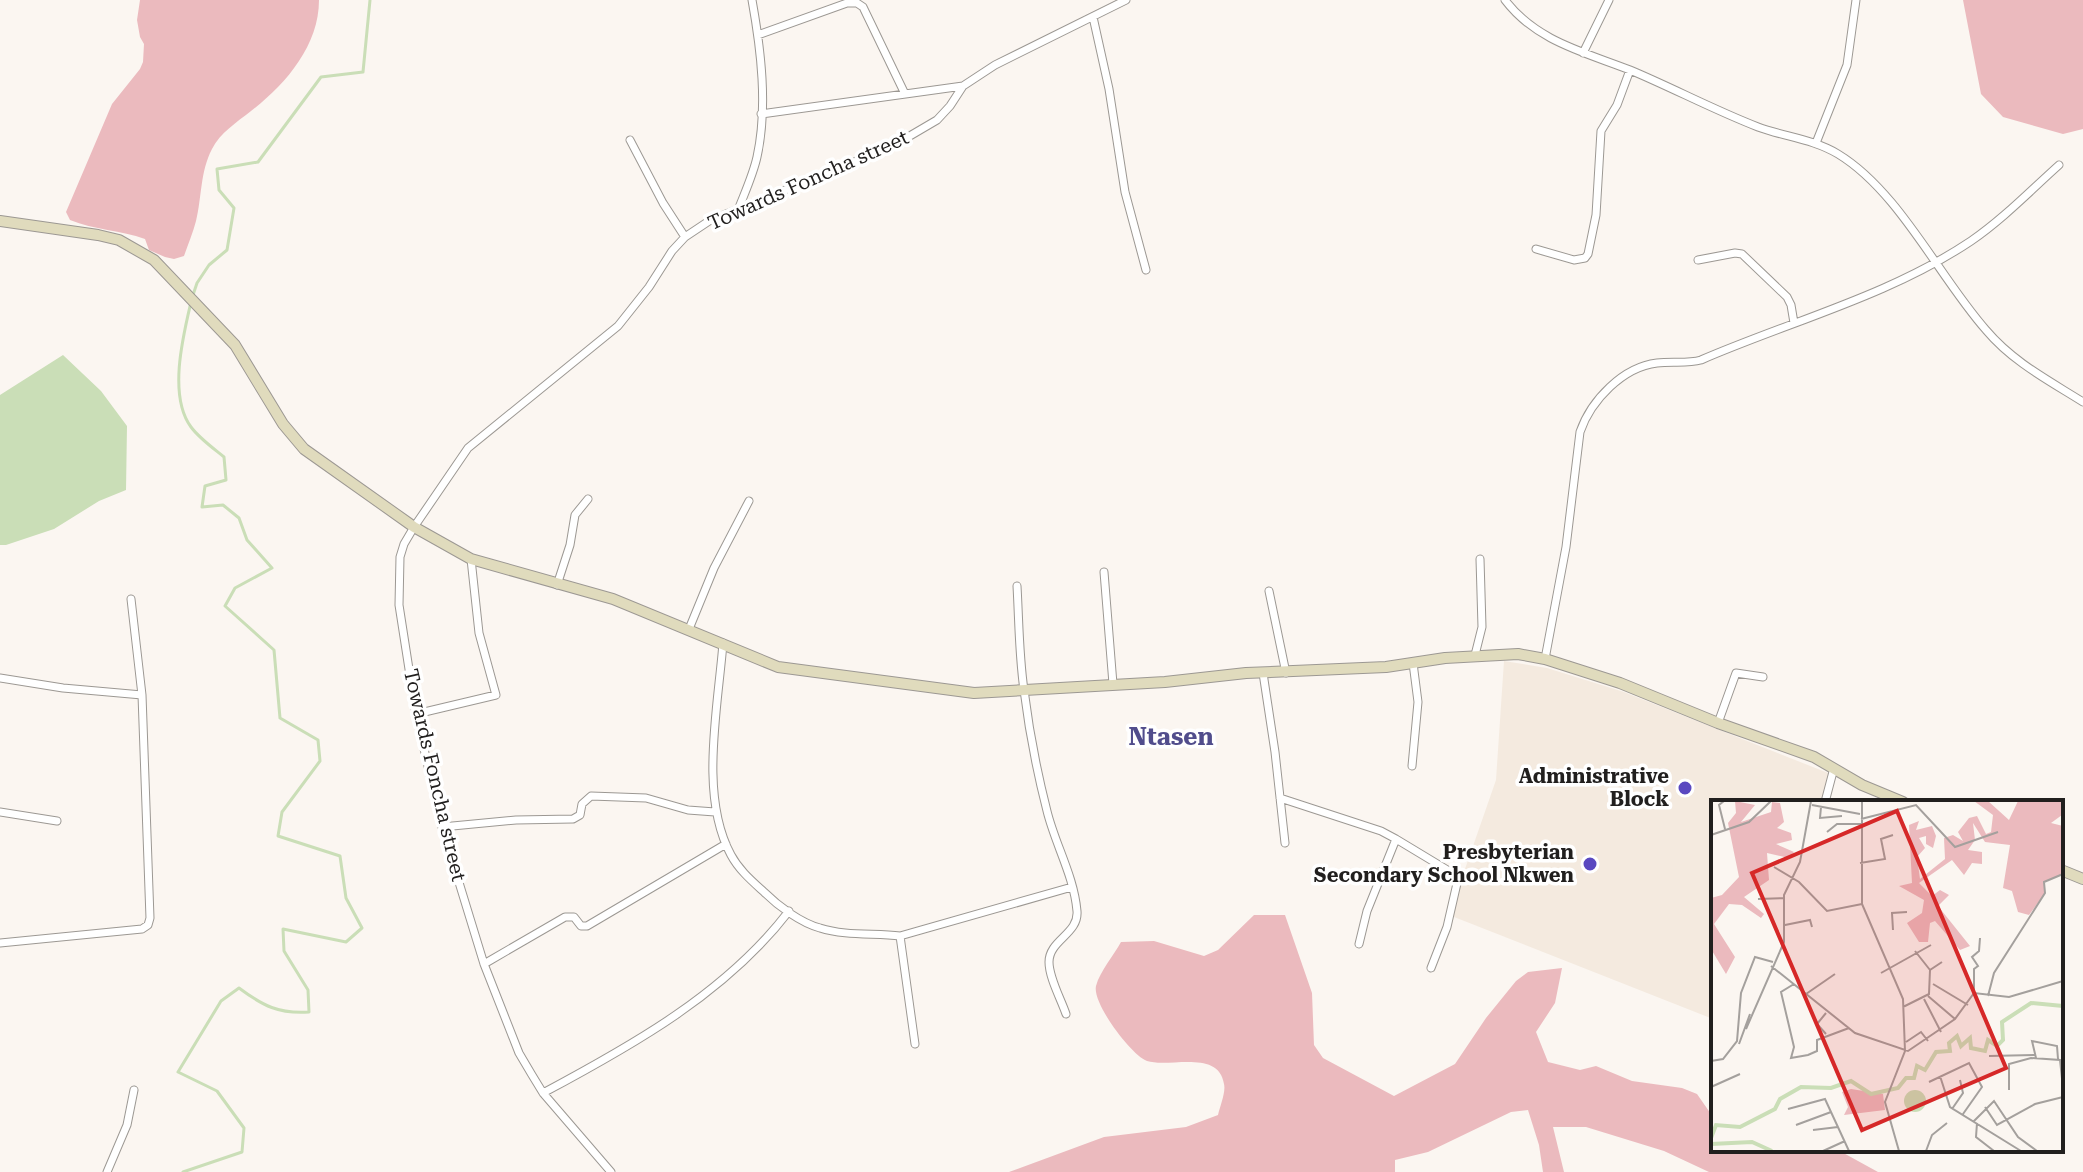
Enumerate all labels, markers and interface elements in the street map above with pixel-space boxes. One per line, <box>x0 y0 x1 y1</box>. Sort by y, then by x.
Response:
street label: Towards Foncha street <box>704 125 913 235</box>
street label: Towards Foncha street <box>399 666 471 884</box>
district label: Ntasen <box>1128 723 1214 751</box>
place label: Administrative Block <box>1519 764 1669 811</box>
marker: Administrative Block <box>1676 779 1694 797</box>
inset map <box>1711 800 2063 1152</box>
place label: Presbyterian Secondary School Nkwen <box>1314 840 1575 887</box>
marker: Presbyterian Secondary School Nkwen <box>1581 855 1599 873</box>

